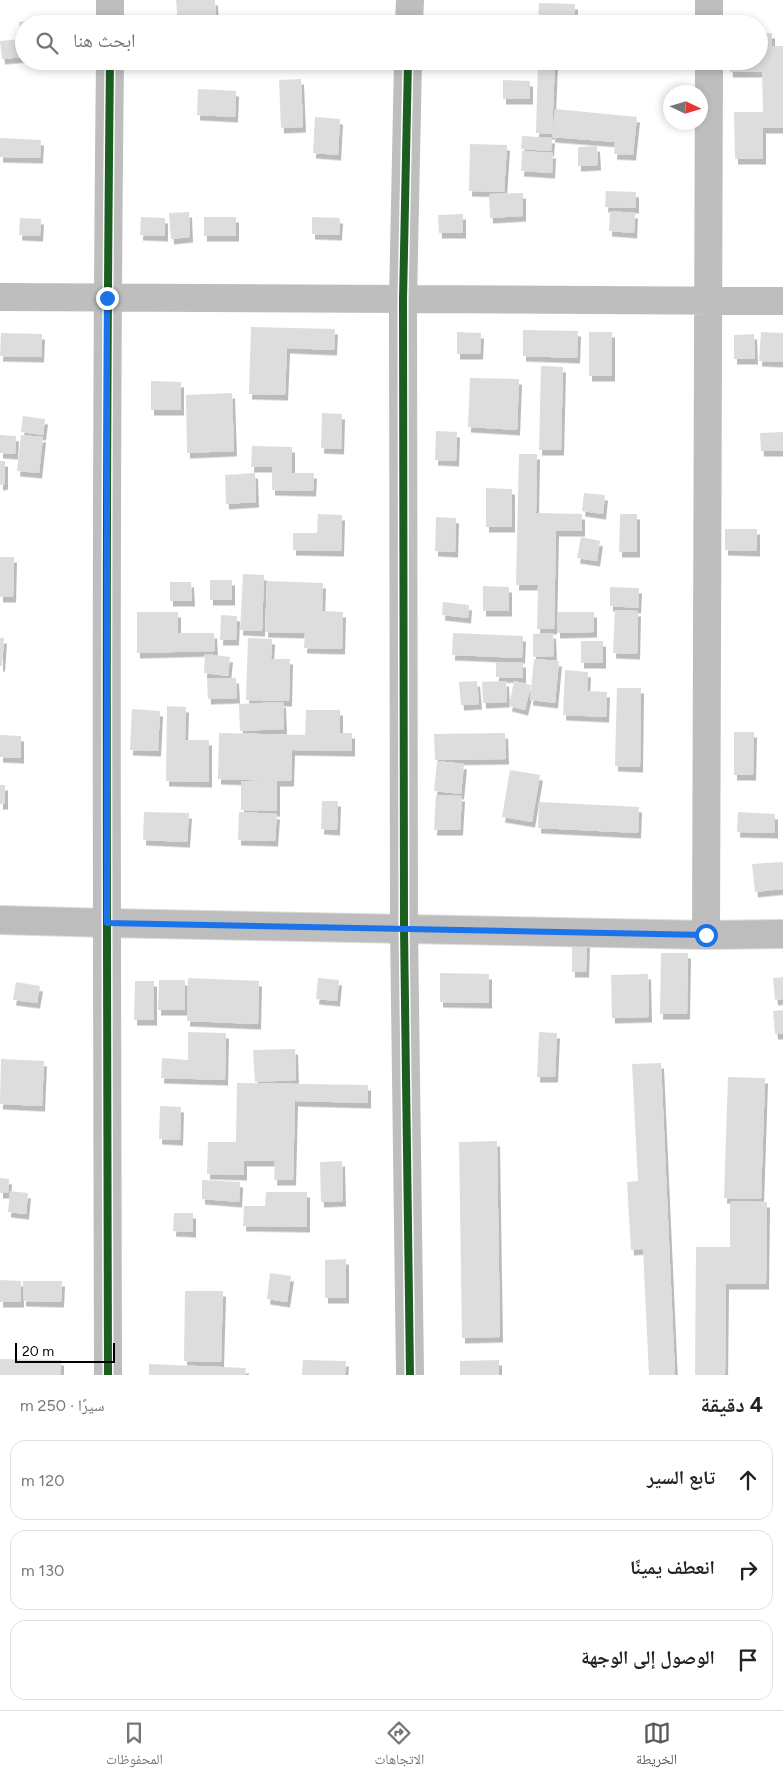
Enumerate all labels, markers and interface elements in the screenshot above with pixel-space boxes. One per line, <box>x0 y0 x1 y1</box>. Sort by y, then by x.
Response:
search box <box>15 15 768 70</box>
icon: search <box>33 29 61 57</box>
text: ابحث هنا <box>73 29 136 52</box>
north arrow <box>663 85 708 130</box>
route end <box>96 287 119 310</box>
route start <box>695 924 718 947</box>
scale bar <box>15 1340 115 1363</box>
text: 20 m <box>22 1343 54 1360</box>
text: 4 دقيقة <box>701 1392 763 1417</box>
text: سيرًا · 250 m <box>20 1396 105 1415</box>
text: تابع السير <box>647 1466 715 1489</box>
icon: ahead <box>734 1466 762 1494</box>
text: 120 m <box>21 1471 64 1490</box>
text: انعطف يمينًا <box>630 1556 715 1579</box>
icon: right <box>734 1556 762 1584</box>
text: 130 m <box>21 1561 64 1580</box>
text: الوصول إلى الوجهة <box>581 1646 715 1669</box>
icon: arrive <box>734 1646 762 1674</box>
tab: المحفوظات <box>106 1719 163 1773</box>
tab: الاتجاهات <box>375 1719 424 1773</box>
tab: الخريطة <box>636 1719 677 1773</box>

